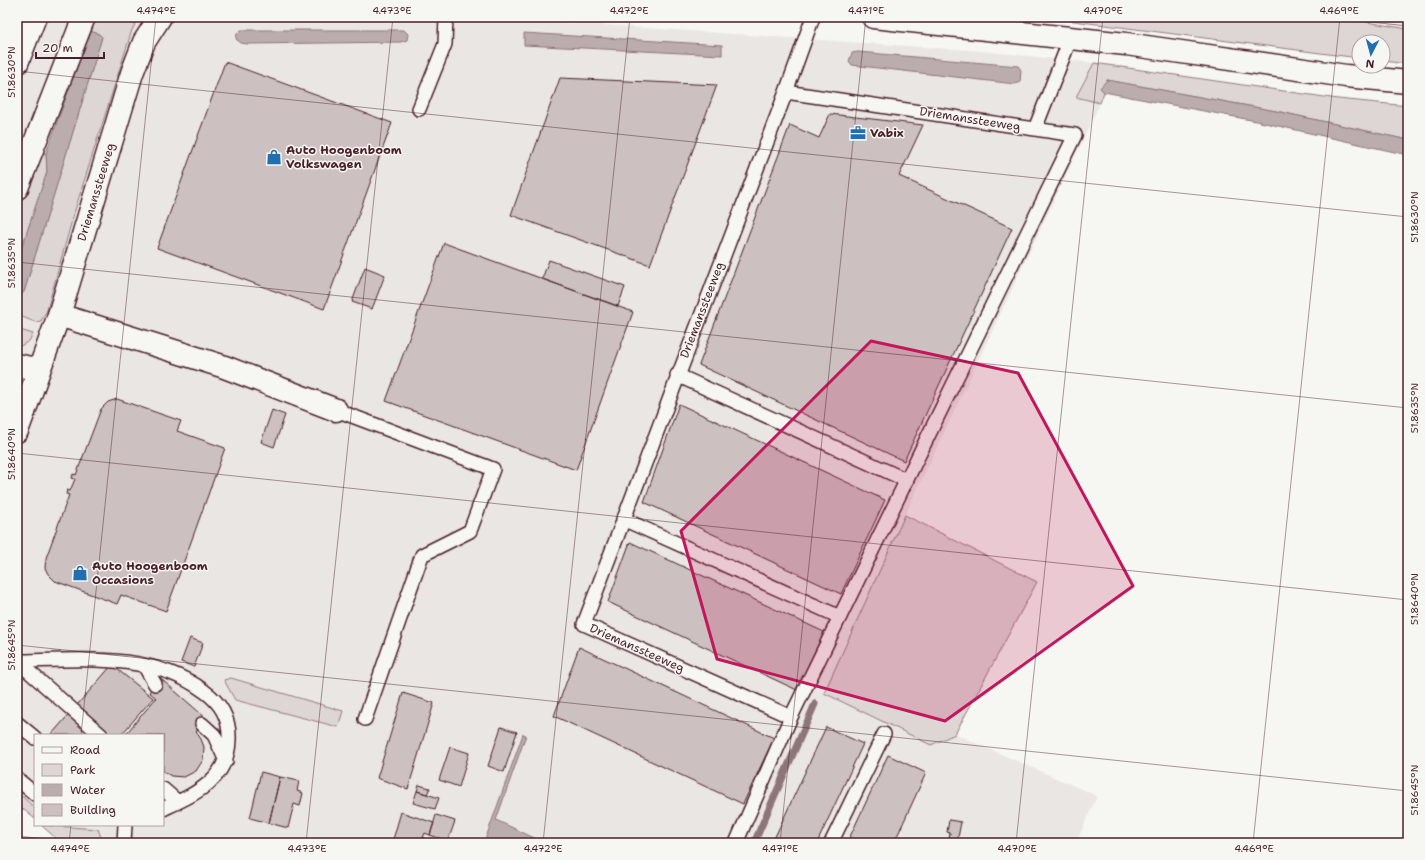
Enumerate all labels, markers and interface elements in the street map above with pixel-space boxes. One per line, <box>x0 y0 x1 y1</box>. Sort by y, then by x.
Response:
text: 4.474°E <box>136 4 176 17</box>
text: 4.473°E <box>372 4 412 17</box>
text: 4.472°E <box>609 4 649 17</box>
text: 4.471°E <box>848 4 884 17</box>
text: 4.470°E <box>1083 4 1123 17</box>
text: 4.469°E <box>1319 4 1359 17</box>
scale bar <box>36 34 104 60</box>
north arrow <box>1351 34 1391 74</box>
text: 20 m <box>42 40 73 56</box>
text: 51.8630°N <box>5 46 18 98</box>
text: N <box>1365 56 1375 71</box>
street label: Driemanssteeweg <box>918 103 1022 135</box>
office icon: Vabix <box>849 124 867 142</box>
place label: Vabix <box>870 125 904 141</box>
street label: Driemanssteeweg <box>73 141 119 243</box>
place label: Auto Hoogenboom Volkswagen <box>286 142 402 172</box>
shop icon: Auto Hoogenboom Volkswagen <box>265 148 283 166</box>
text: 51.8630°N <box>1408 191 1421 243</box>
text: 51.8635°N <box>5 238 18 288</box>
street label: Driemanssteeweg <box>676 260 728 360</box>
text: 51.8635°N <box>1408 383 1421 433</box>
text: 51.8640°N <box>5 428 18 480</box>
place label: Auto Hoogenboom Occasions <box>92 558 208 588</box>
shop icon: Auto Hoogenboom Occasions <box>71 564 89 582</box>
text: 51.8640°N <box>1408 573 1421 625</box>
text: 51.8645°N <box>5 620 18 670</box>
street label: Driemanssteeweg <box>587 620 687 676</box>
legend <box>34 734 164 826</box>
text: Road <box>70 742 101 758</box>
text: Park <box>70 762 96 778</box>
text: 51.8645°N <box>1408 765 1421 815</box>
text: Water <box>70 782 106 798</box>
text: Building <box>70 802 116 818</box>
text: 4.474°E <box>50 842 90 855</box>
text: 4.473°E <box>287 842 327 855</box>
text: 4.472°E <box>523 842 563 855</box>
text: 4.471°E <box>762 842 798 855</box>
text: 4.470°E <box>997 842 1037 855</box>
text: 4.469°E <box>1234 842 1274 855</box>

